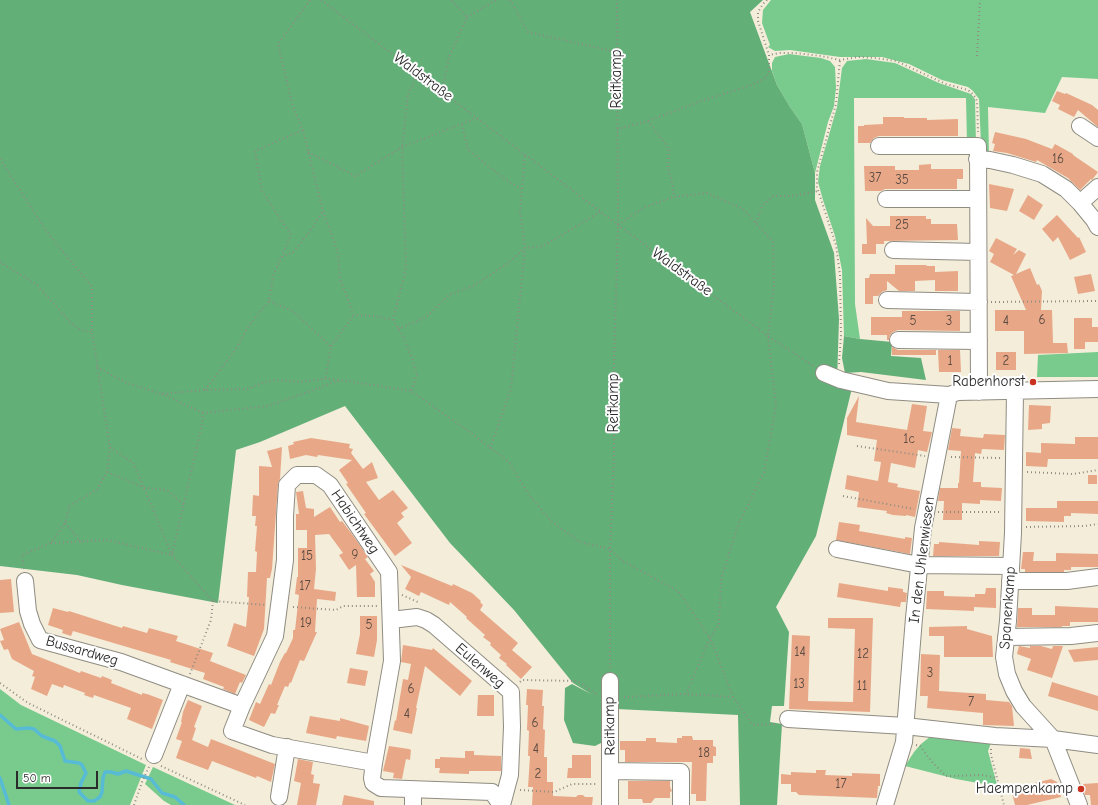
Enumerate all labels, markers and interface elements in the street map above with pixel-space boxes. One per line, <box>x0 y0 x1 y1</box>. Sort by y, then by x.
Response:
street label: Waldstraße <box>390 49 456 105</box>
street label: Reitkamp <box>608 49 626 109</box>
house number: 16 <box>1052 151 1064 167</box>
house number: 37 <box>869 170 881 186</box>
house number: 35 <box>895 172 909 188</box>
house number: 25 <box>895 217 909 233</box>
street label: Waldstraße <box>648 244 716 300</box>
house number: 6 <box>1038 312 1046 328</box>
house number: 5 <box>909 313 917 329</box>
house number: 3 <box>946 313 952 329</box>
house number: 4 <box>1003 313 1009 329</box>
house number: 1 <box>947 353 953 369</box>
house number: 2 <box>1003 353 1009 369</box>
street label: Reitkamp <box>605 373 623 433</box>
place label: Rabenhorst <box>952 373 1025 391</box>
marker: Rabenhorst <box>1028 377 1038 387</box>
house number: 1c <box>903 431 915 447</box>
street label: Habichtweg <box>327 486 383 558</box>
street label: In den Uhlenwiesen <box>905 496 939 624</box>
house number: 9 <box>352 547 358 563</box>
house number: 15 <box>301 548 313 564</box>
street label: Spanenkamp <box>996 566 1020 650</box>
house number: 17 <box>299 578 311 594</box>
house number: 19 <box>300 615 312 631</box>
house number: 5 <box>365 617 373 633</box>
street label: Bussardweg <box>44 632 120 670</box>
street label: Eulenweg <box>451 640 509 692</box>
house number: 14 <box>794 644 806 660</box>
house number: 12 <box>857 646 869 662</box>
house number: 3 <box>927 665 933 681</box>
house number: 13 <box>793 676 805 692</box>
house number: 11 <box>857 678 867 694</box>
house number: 6 <box>407 681 415 697</box>
house number: 7 <box>968 694 974 710</box>
street label: Reitkamp <box>600 696 620 756</box>
house number: 4 <box>404 706 410 722</box>
house number: 6 <box>531 715 539 731</box>
house number: 4 <box>533 741 539 757</box>
house number: 18 <box>698 745 710 761</box>
scale bar <box>18 763 100 789</box>
house number: 2 <box>535 766 541 782</box>
text: 50 m <box>23 771 51 785</box>
house number: 17 <box>835 776 847 792</box>
place label: Haempenkamp <box>976 780 1073 798</box>
marker: Haempenkamp <box>1076 784 1086 794</box>

